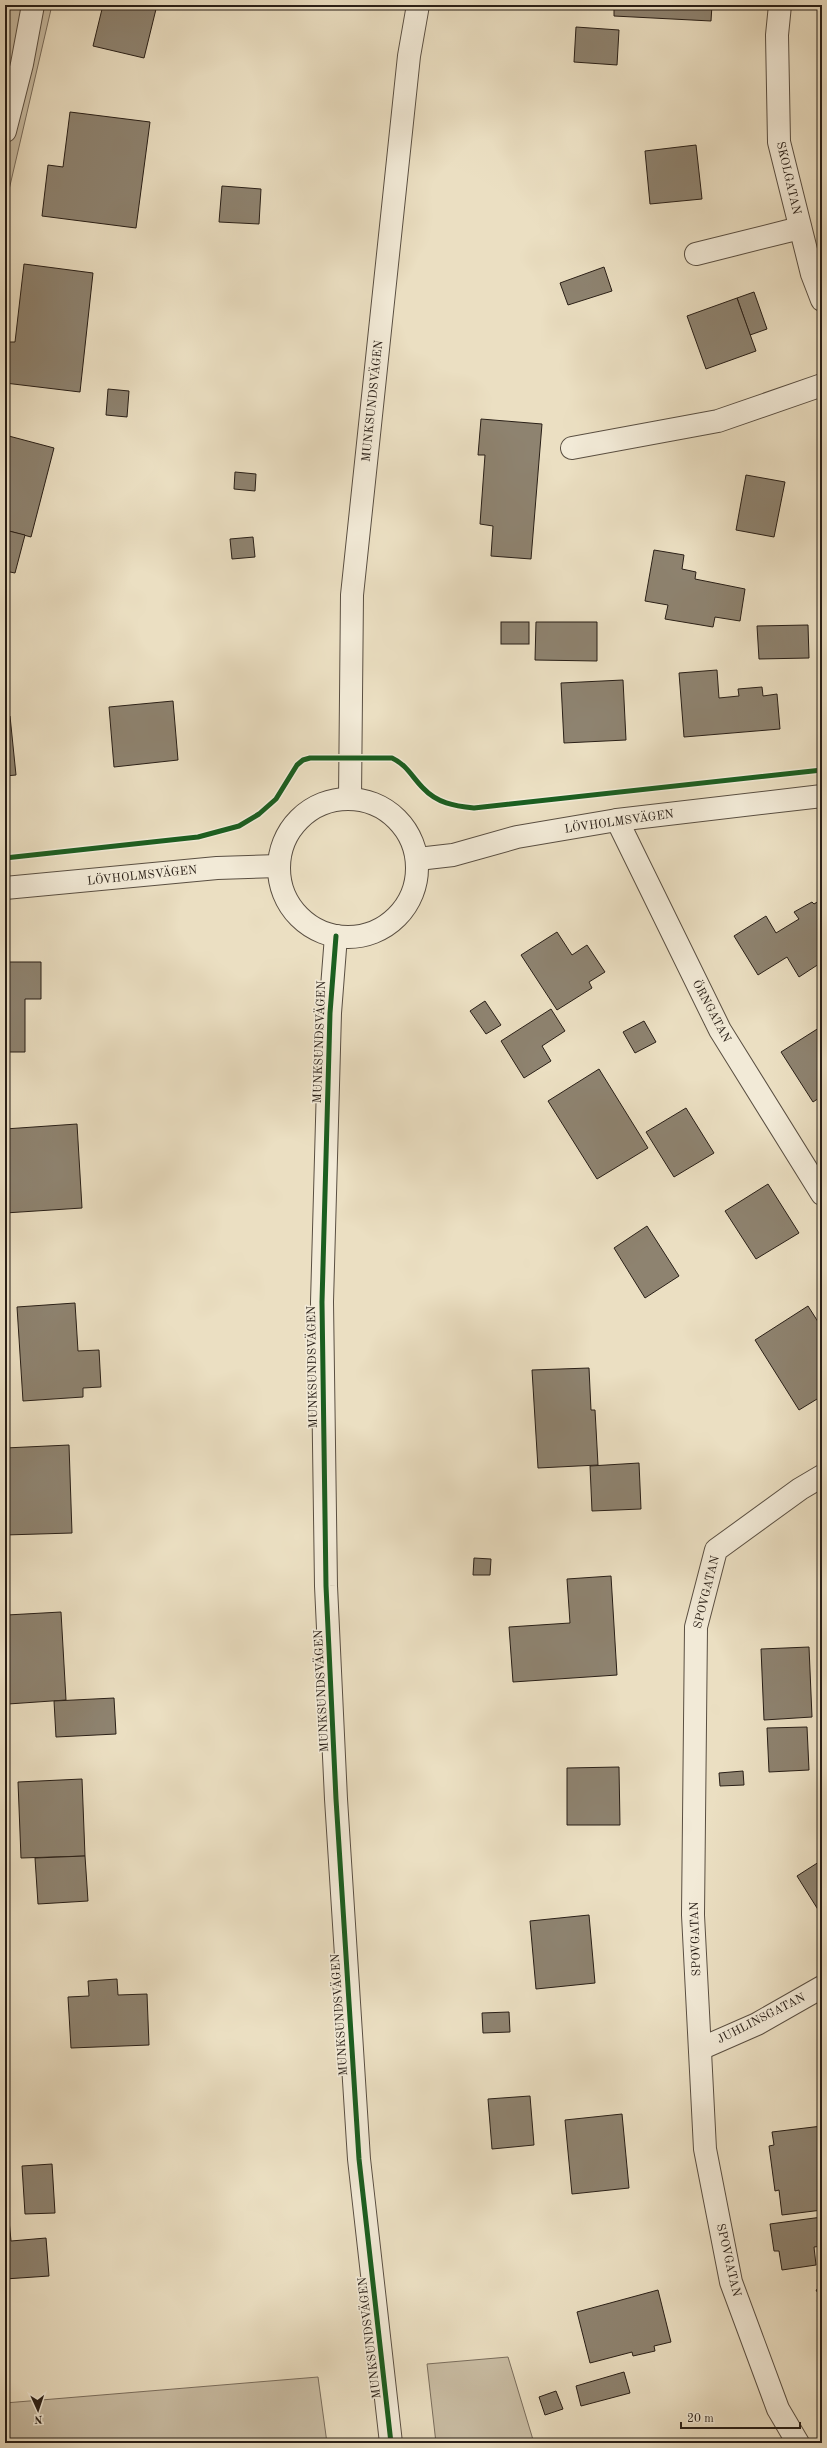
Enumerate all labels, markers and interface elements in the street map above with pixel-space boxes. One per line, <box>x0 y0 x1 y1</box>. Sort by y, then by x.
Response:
street label: SKOLGATAN <box>774 140 802 216</box>
street label: MUNKSUNDSVÄGEN <box>357 339 385 463</box>
street label: LÖVHOLMSVÄGEN <box>563 804 675 836</box>
street label: LÖVHOLMSVÄGEN <box>86 860 198 888</box>
street label: ÖRNGATAN <box>690 976 736 1045</box>
street label: MUNKSUNDSVÄGEN <box>308 980 328 1103</box>
street label: MUNKSUNDSVÄGEN <box>302 1306 320 1428</box>
street label: SPOVGATAN <box>692 1555 722 1630</box>
street label: MUNKSUNDSVÄGEN <box>309 1629 331 1753</box>
street label: SPOVGATAN <box>689 1901 703 1977</box>
street label: MUNKSUNDSVÄGEN <box>326 1953 350 2077</box>
street label: JUHLINSGATAN <box>715 1991 807 2046</box>
street label: SPOVGATAN <box>714 2222 742 2298</box>
street label: MUNKSUNDSVÄGEN <box>353 2276 383 2400</box>
north arrow <box>18 2390 58 2430</box>
scale bar <box>681 2404 800 2430</box>
text: N <box>33 2413 43 2424</box>
text: 20 m <box>687 2413 714 2425</box>

